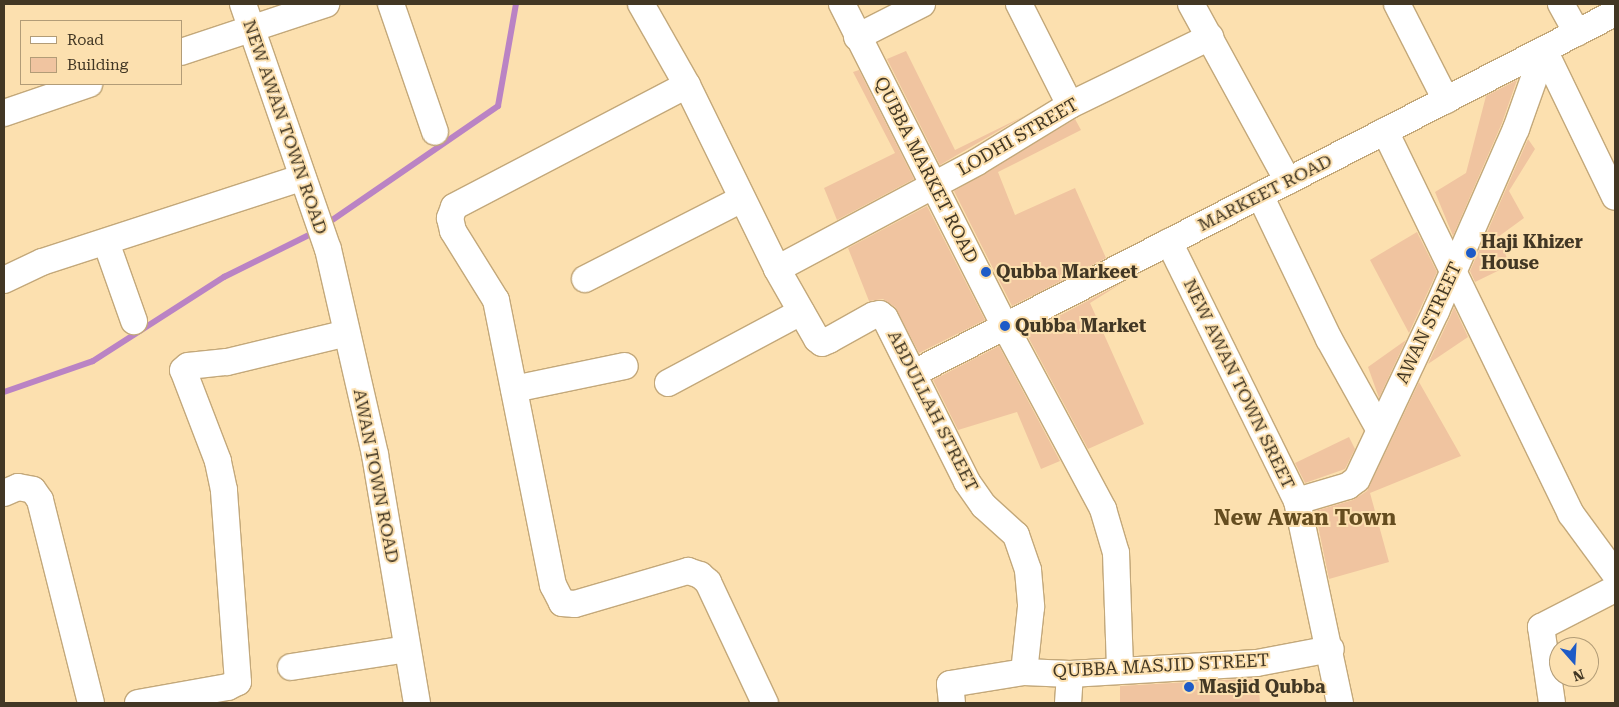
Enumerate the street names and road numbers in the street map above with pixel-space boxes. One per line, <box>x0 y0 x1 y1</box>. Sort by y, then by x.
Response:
street label: NEW AWAN TOWN ROAD <box>238 17 332 237</box>
street label: QUBBA MARKET ROAD <box>870 73 982 267</box>
street label: LODHI STREET <box>954 94 1082 180</box>
street label: MARKEET ROAD <box>1194 150 1336 236</box>
street label: AWAN STREET <box>1391 259 1467 387</box>
street label: NEW AWAN TOWN SREET <box>1179 275 1299 493</box>
street label: ABDULLAH STREET <box>883 327 983 495</box>
street label: AWAN TOWN ROAD <box>349 387 403 565</box>
street label: QUBBA MASJID STREET <box>1052 650 1270 682</box>

